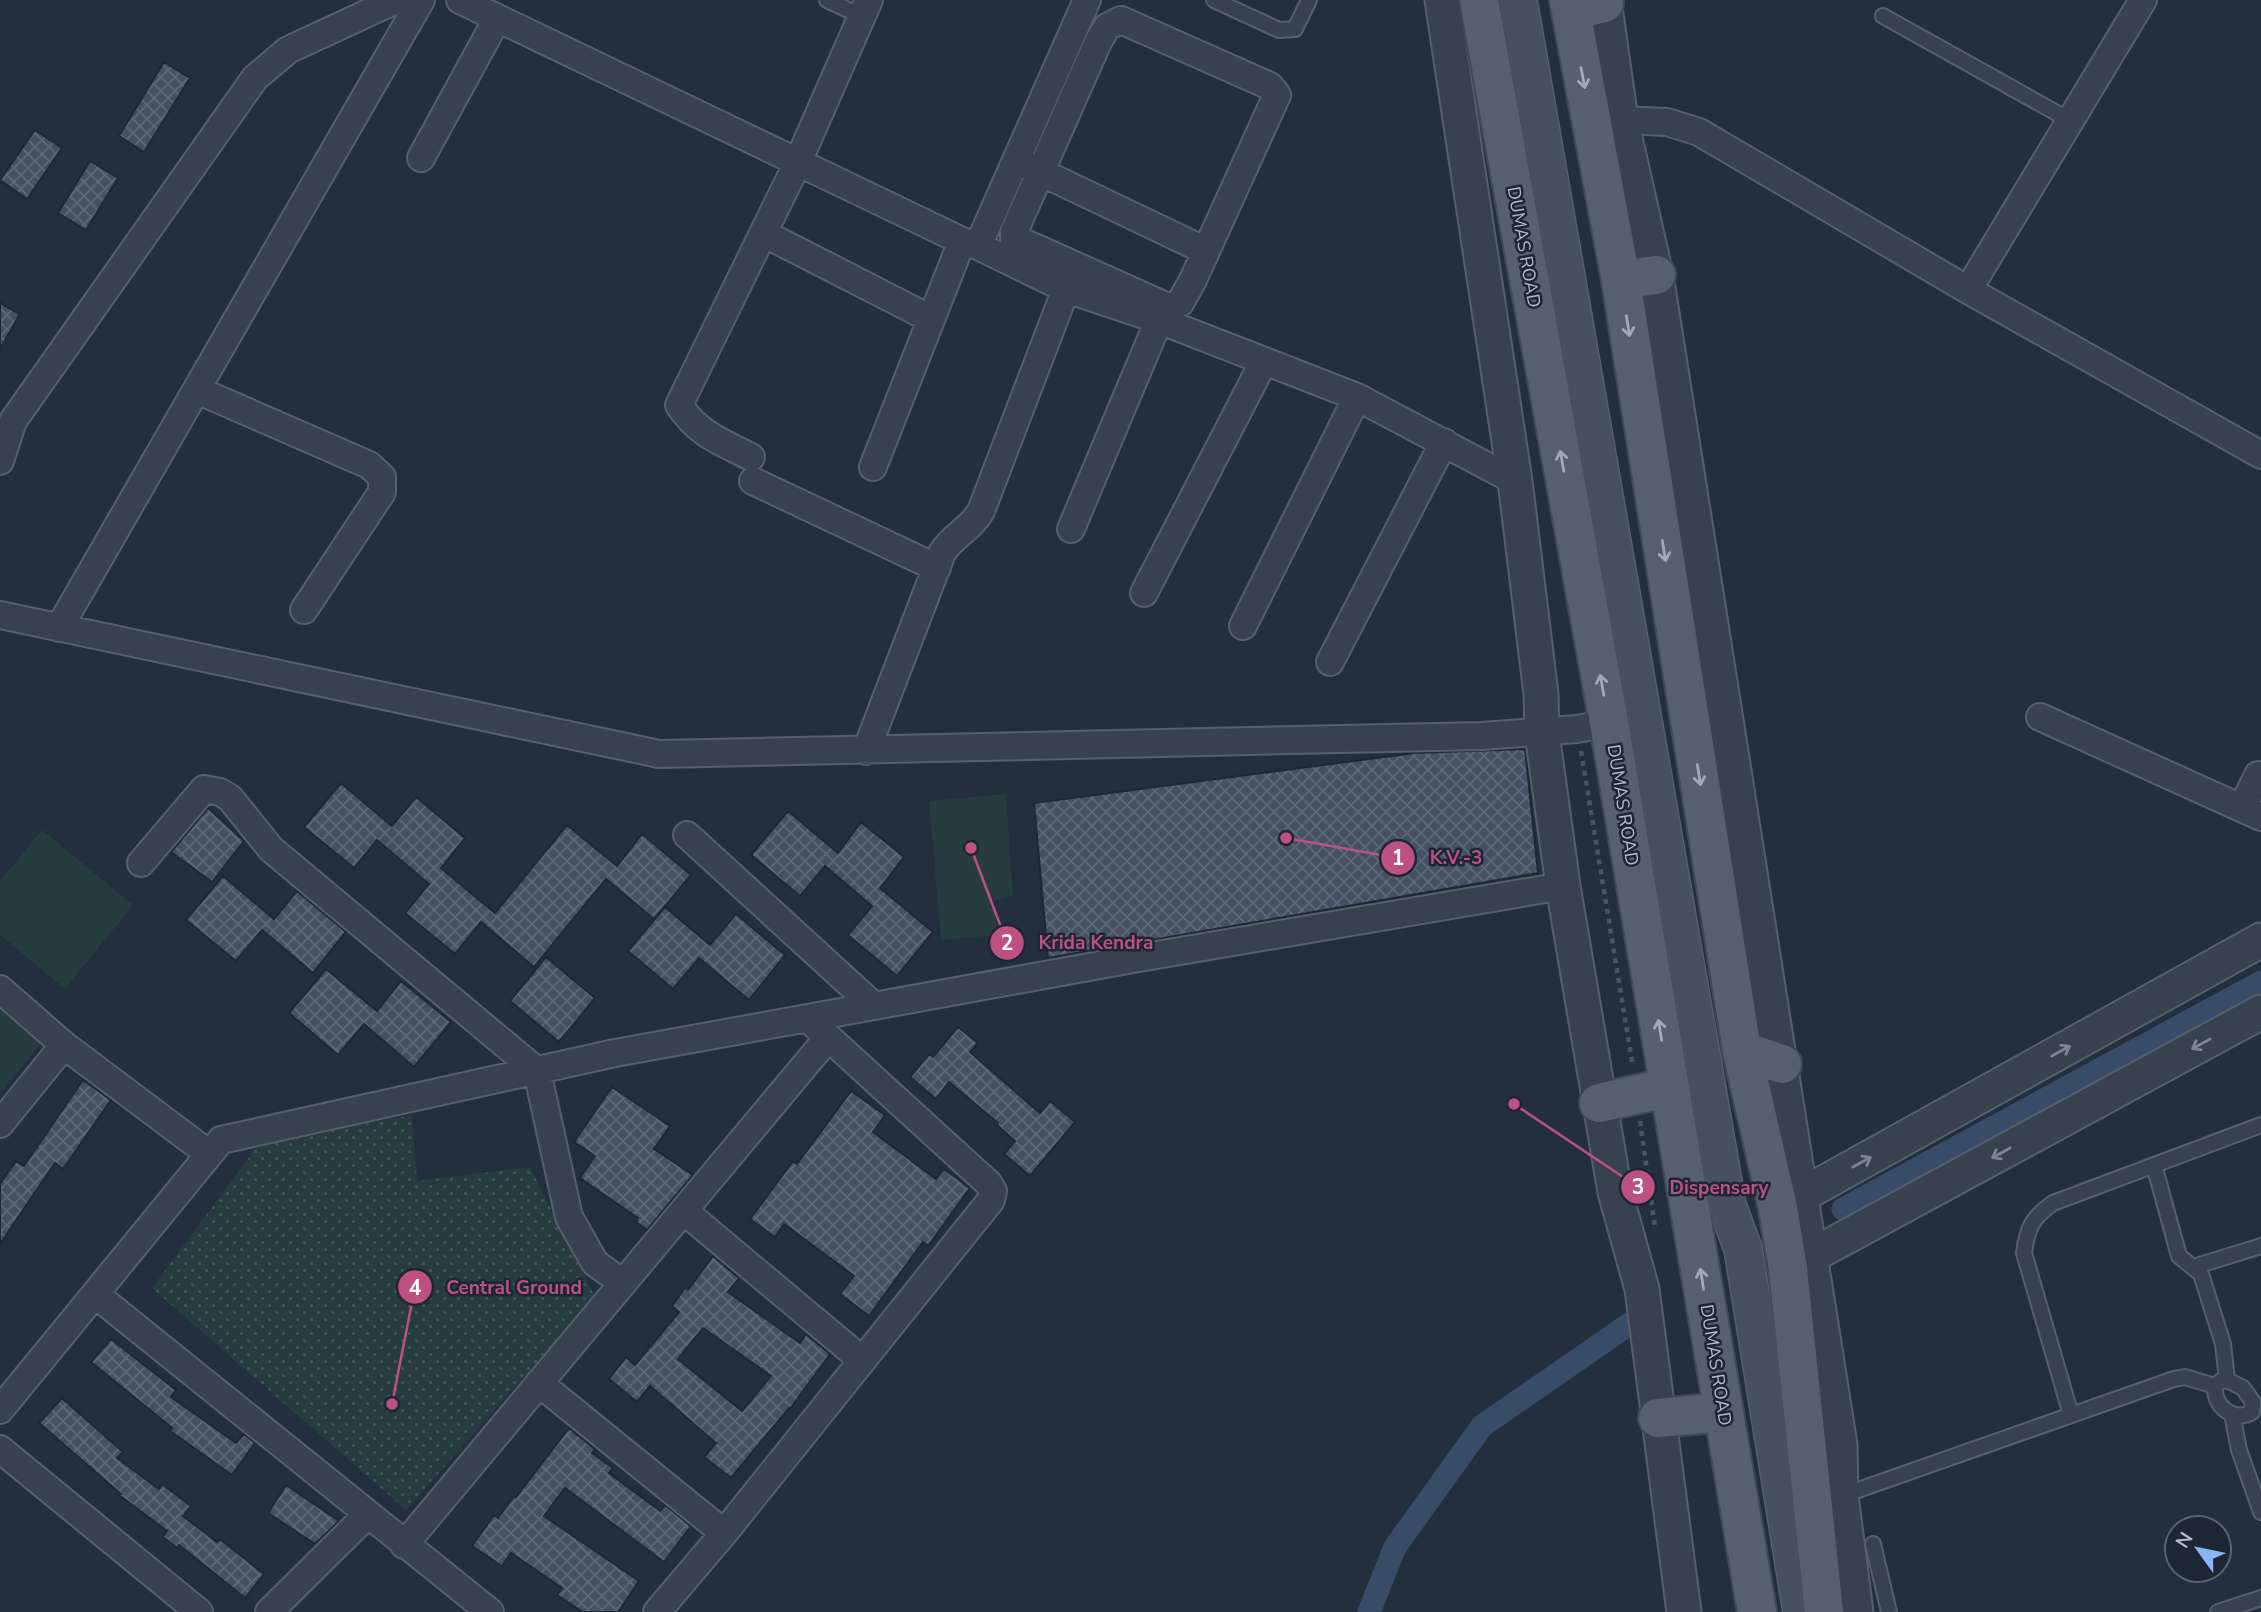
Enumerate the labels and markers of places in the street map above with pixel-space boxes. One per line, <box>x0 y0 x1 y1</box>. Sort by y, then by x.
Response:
callout: K.V.-3 <box>1381 838 1496 878</box>
callout: Krida Kendra <box>989 923 1167 963</box>
callout: Dispensary <box>1621 1167 1783 1207</box>
callout: Central Ground <box>398 1267 596 1307</box>

